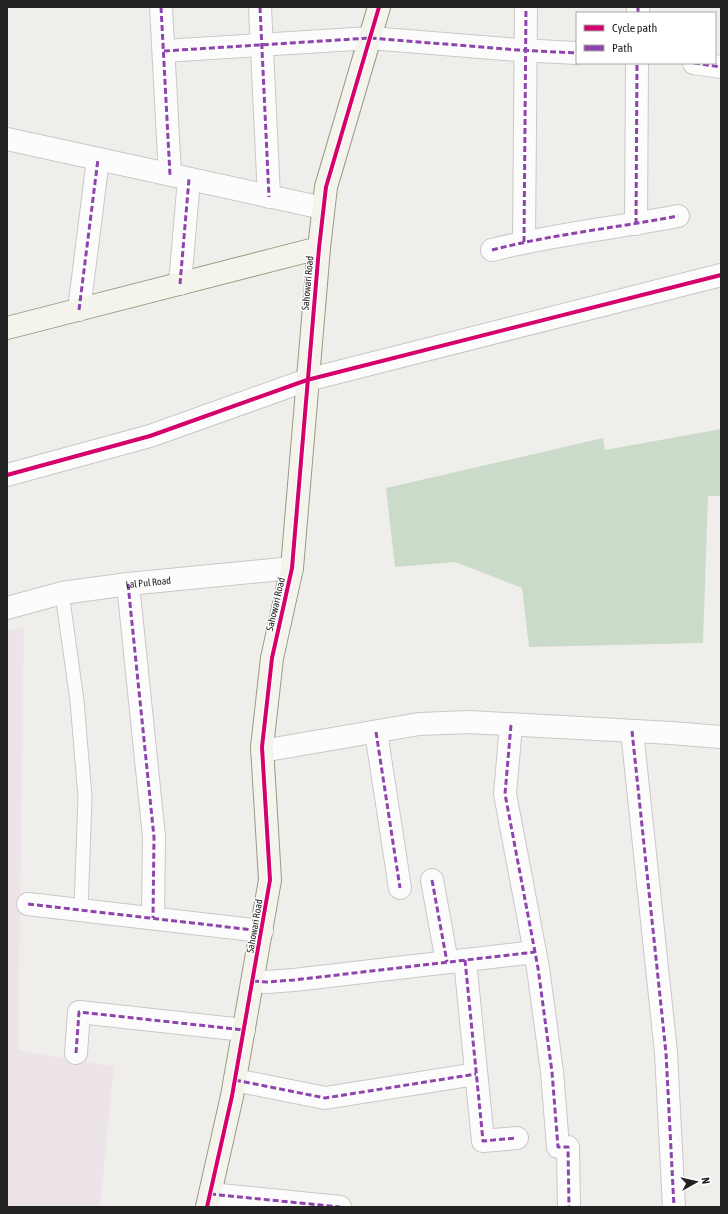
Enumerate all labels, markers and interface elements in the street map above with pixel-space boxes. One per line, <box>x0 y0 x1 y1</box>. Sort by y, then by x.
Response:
legend <box>576 12 716 64</box>
text: Cycle path <box>612 21 657 35</box>
text: Path <box>612 41 633 55</box>
street label: Sahowari Road <box>300 255 315 311</box>
street label: Lal Pul Road <box>125 575 172 590</box>
street label: Sahowari Road <box>264 576 287 632</box>
street label: Sahowari Road <box>244 898 265 954</box>
north arrow <box>676 1162 716 1202</box>
text: N <box>700 1177 712 1185</box>

